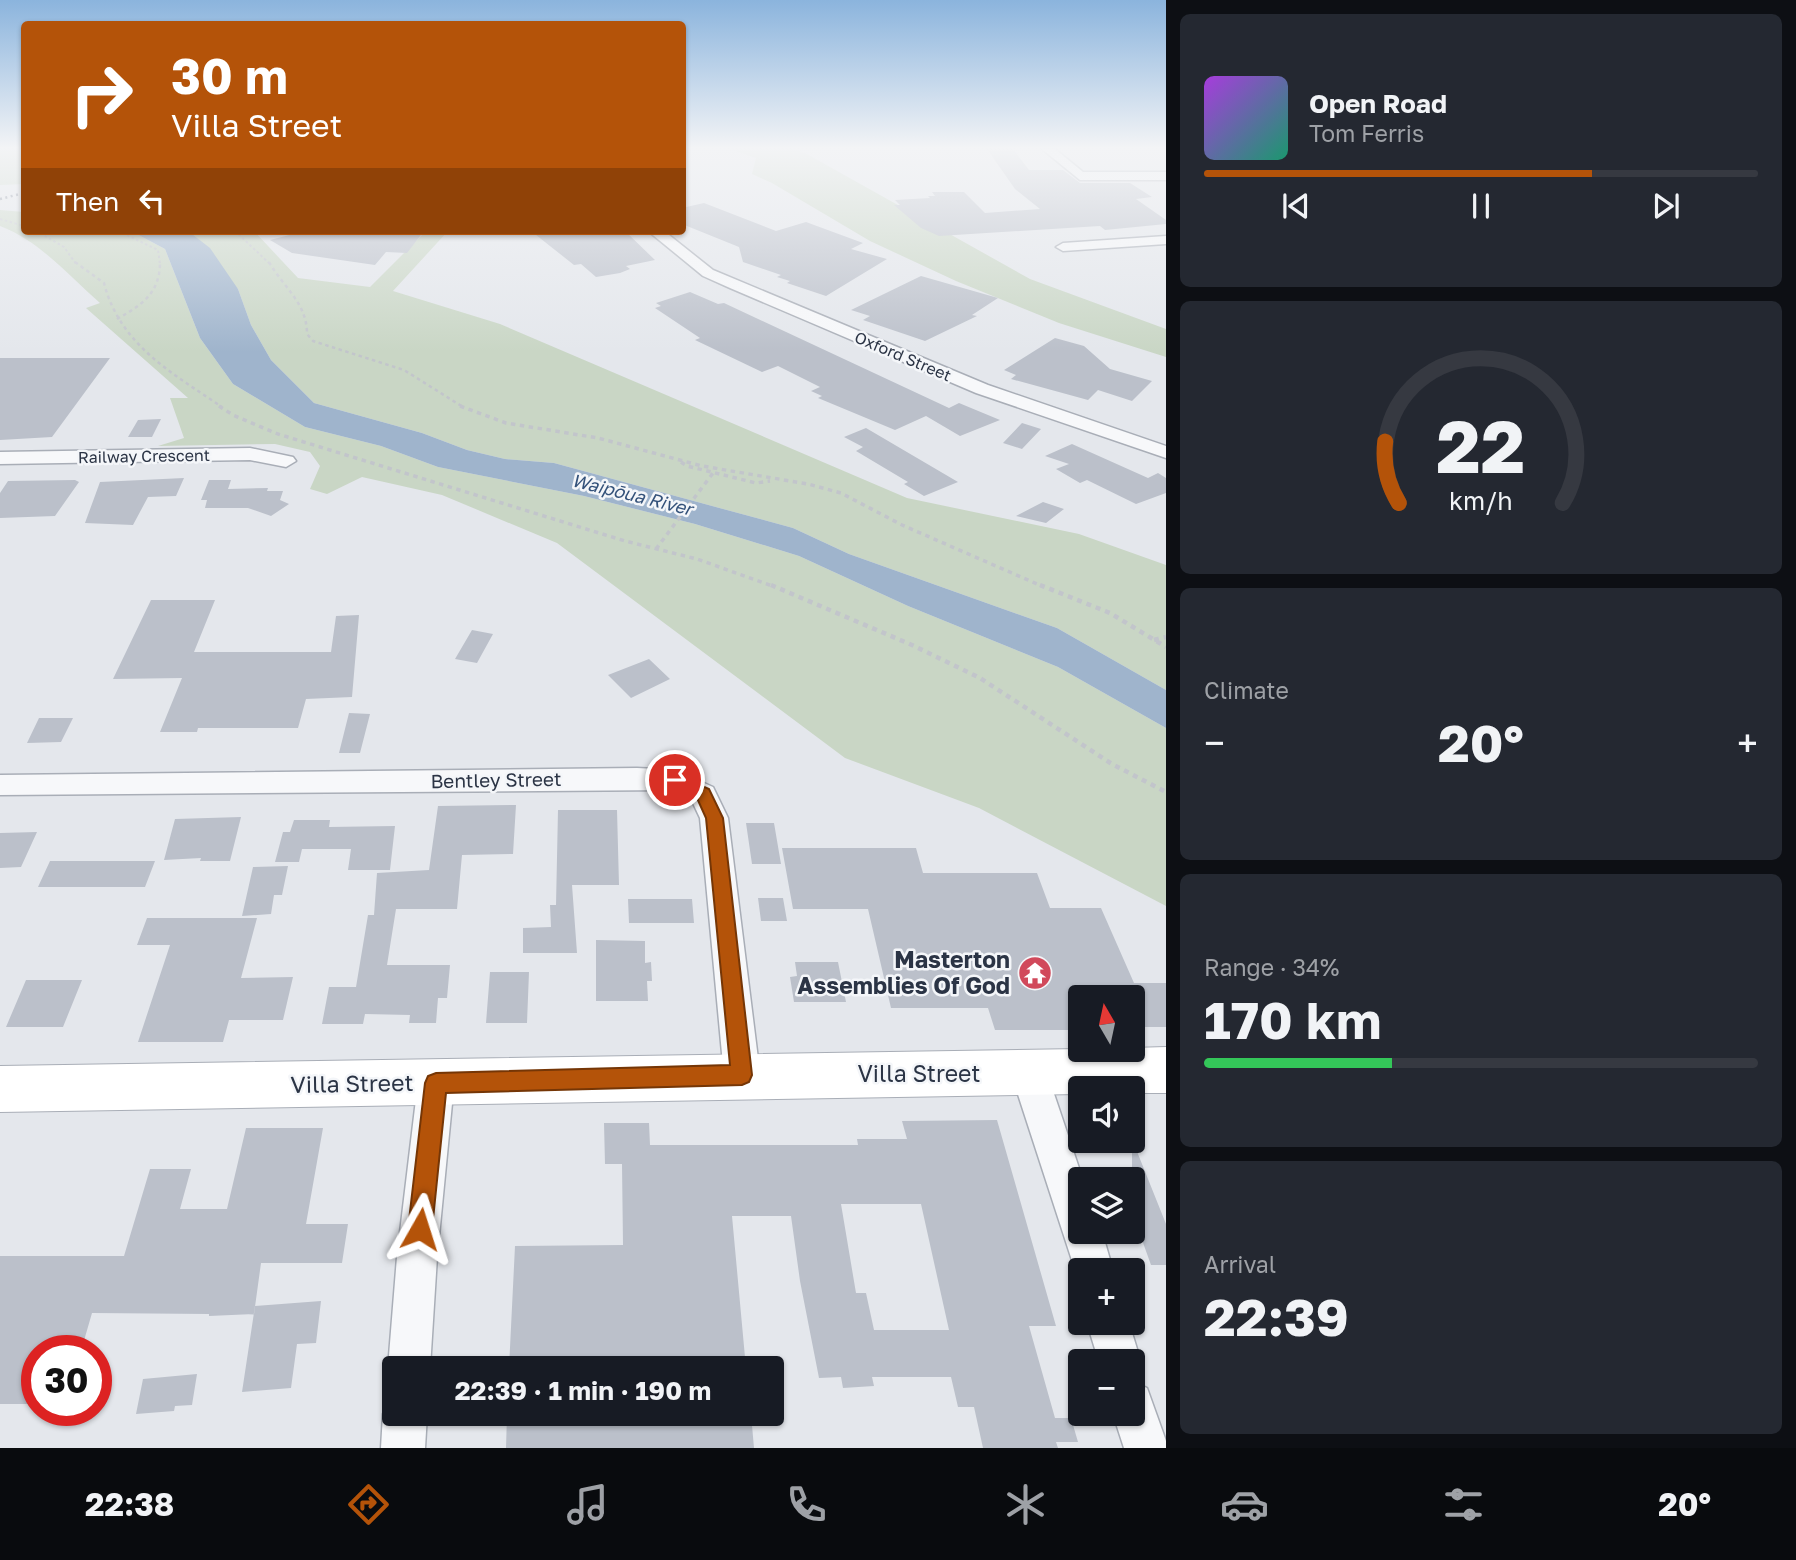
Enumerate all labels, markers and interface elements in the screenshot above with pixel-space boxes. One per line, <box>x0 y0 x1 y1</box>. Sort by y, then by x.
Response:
text: 30 m <box>171 46 288 105</box>
icon: right <box>56 49 147 140</box>
text: Open Road <box>1309 88 1447 119</box>
text: Villa Street <box>171 106 342 144</box>
text: Tom Ferris <box>1309 119 1424 147</box>
icon: left <box>133 182 171 220</box>
text: Then <box>56 186 119 217</box>
icon: previous <box>1277 187 1315 225</box>
icon: pause <box>1462 187 1500 225</box>
icon: next <box>1647 187 1685 225</box>
street label: Oxford Street <box>852 327 954 385</box>
text: 22 <box>1437 403 1525 490</box>
street label: Railway Crescent <box>78 445 210 467</box>
water label: Waipōua River <box>570 468 698 520</box>
text: km/h <box>1449 485 1513 516</box>
text: Climate <box>1204 676 1289 704</box>
text: 20° <box>1438 711 1524 773</box>
text: − <box>1204 720 1225 765</box>
text: + <box>1737 720 1758 765</box>
pin <box>645 750 705 810</box>
icon: arrive <box>656 761 694 799</box>
street label: Bentley Street <box>430 767 562 792</box>
place label: Masterton Assemblies Of God <box>797 945 1010 999</box>
text: Range · 34% <box>1204 953 1339 981</box>
temple icon: Masterton Assemblies Of God <box>1016 954 1054 992</box>
north arrow <box>1068 985 1144 1062</box>
map controls <box>1068 985 1145 1426</box>
text: 170 km <box>1204 988 1382 1050</box>
street label: Villa Street <box>857 1059 981 1087</box>
street label: Villa Street <box>290 1068 414 1098</box>
button: sound <box>1068 1076 1145 1153</box>
button: layers <box>1068 1167 1145 1244</box>
position arrow <box>383 1192 457 1266</box>
text: Arrival <box>1204 1250 1276 1278</box>
button: + <box>1068 1258 1145 1335</box>
text: 22:39 <box>1204 1285 1349 1347</box>
speed limit sign: 30 <box>21 1335 112 1426</box>
button: − <box>1068 1349 1145 1426</box>
text: 22:39 · 1 min · 190 m <box>455 1375 711 1406</box>
icon: directions <box>344 1480 393 1529</box>
icon: music <box>563 1480 612 1529</box>
icon: phone <box>782 1480 831 1529</box>
icon: climate <box>1001 1480 1050 1529</box>
icon: car <box>1220 1480 1269 1529</box>
icon: filters <box>1439 1480 1488 1529</box>
text: 22:38 <box>85 1485 174 1523</box>
text: 20° <box>1658 1485 1711 1523</box>

